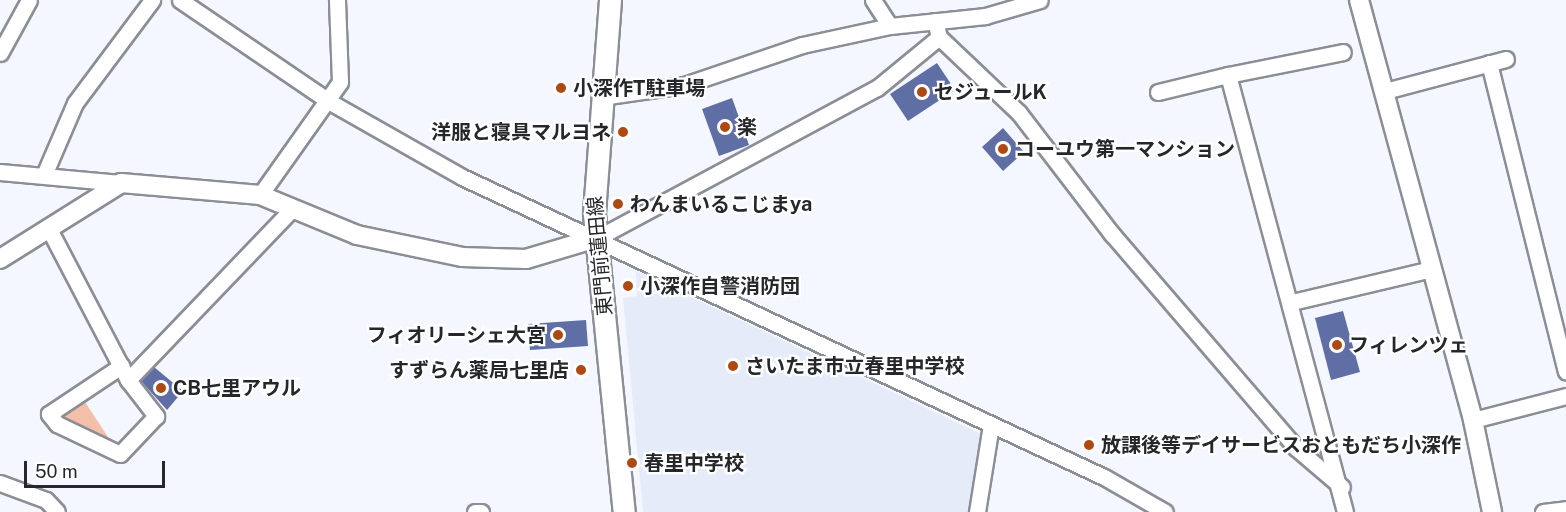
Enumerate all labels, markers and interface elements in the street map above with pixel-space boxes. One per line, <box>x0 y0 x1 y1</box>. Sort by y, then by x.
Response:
place label: 小深作T駐車場 <box>573 76 705 100</box>
place label: セジュールK <box>934 80 1048 104</box>
marker: 小深作T駐車場 <box>554 81 568 95</box>
marker: セジュールK <box>915 85 929 99</box>
place label: 楽 <box>737 115 757 139</box>
place label: 洋服と寝具マルヨネ <box>431 120 611 144</box>
marker: 楽 <box>718 120 732 134</box>
marker: 洋服と寝具マルヨネ <box>616 125 630 139</box>
place label: コーユウ第一マンション <box>1015 137 1235 161</box>
marker: コーユウ第一マンション <box>996 142 1010 156</box>
place label: わんまいるこじまya <box>630 192 812 216</box>
street label: 東門前蓮田線 <box>583 195 617 317</box>
marker: わんまいるこじまya <box>611 197 625 211</box>
place label: 小深作自警消防団 <box>640 274 800 298</box>
marker: 小深作自警消防団 <box>621 279 635 293</box>
place label: フィオリーシェ大宮 <box>366 323 546 347</box>
marker: フィオリーシェ大宮 <box>551 328 565 342</box>
place label: フィレンツェ <box>1349 333 1469 357</box>
marker: フィレンツェ <box>1330 338 1344 352</box>
place label: さいたま市立春里中学校 <box>745 354 965 378</box>
place label: すずらん薬局七里店 <box>389 358 569 382</box>
marker: さいたま市立春里中学校 <box>726 359 740 373</box>
marker: すずらん薬局七里店 <box>574 363 588 377</box>
place label: CB七里アウル <box>173 376 301 400</box>
marker: CB七里アウル <box>154 381 168 395</box>
place label: 放課後等デイサービスおともだち小深作 <box>1101 433 1461 457</box>
marker: 放課後等デイサービスおともだち小深作 <box>1082 438 1096 452</box>
scale bar <box>27 449 168 487</box>
place label: 春里中学校 <box>644 451 744 475</box>
marker: 春里中学校 <box>625 456 639 470</box>
text: 50 m <box>35 461 78 482</box>

